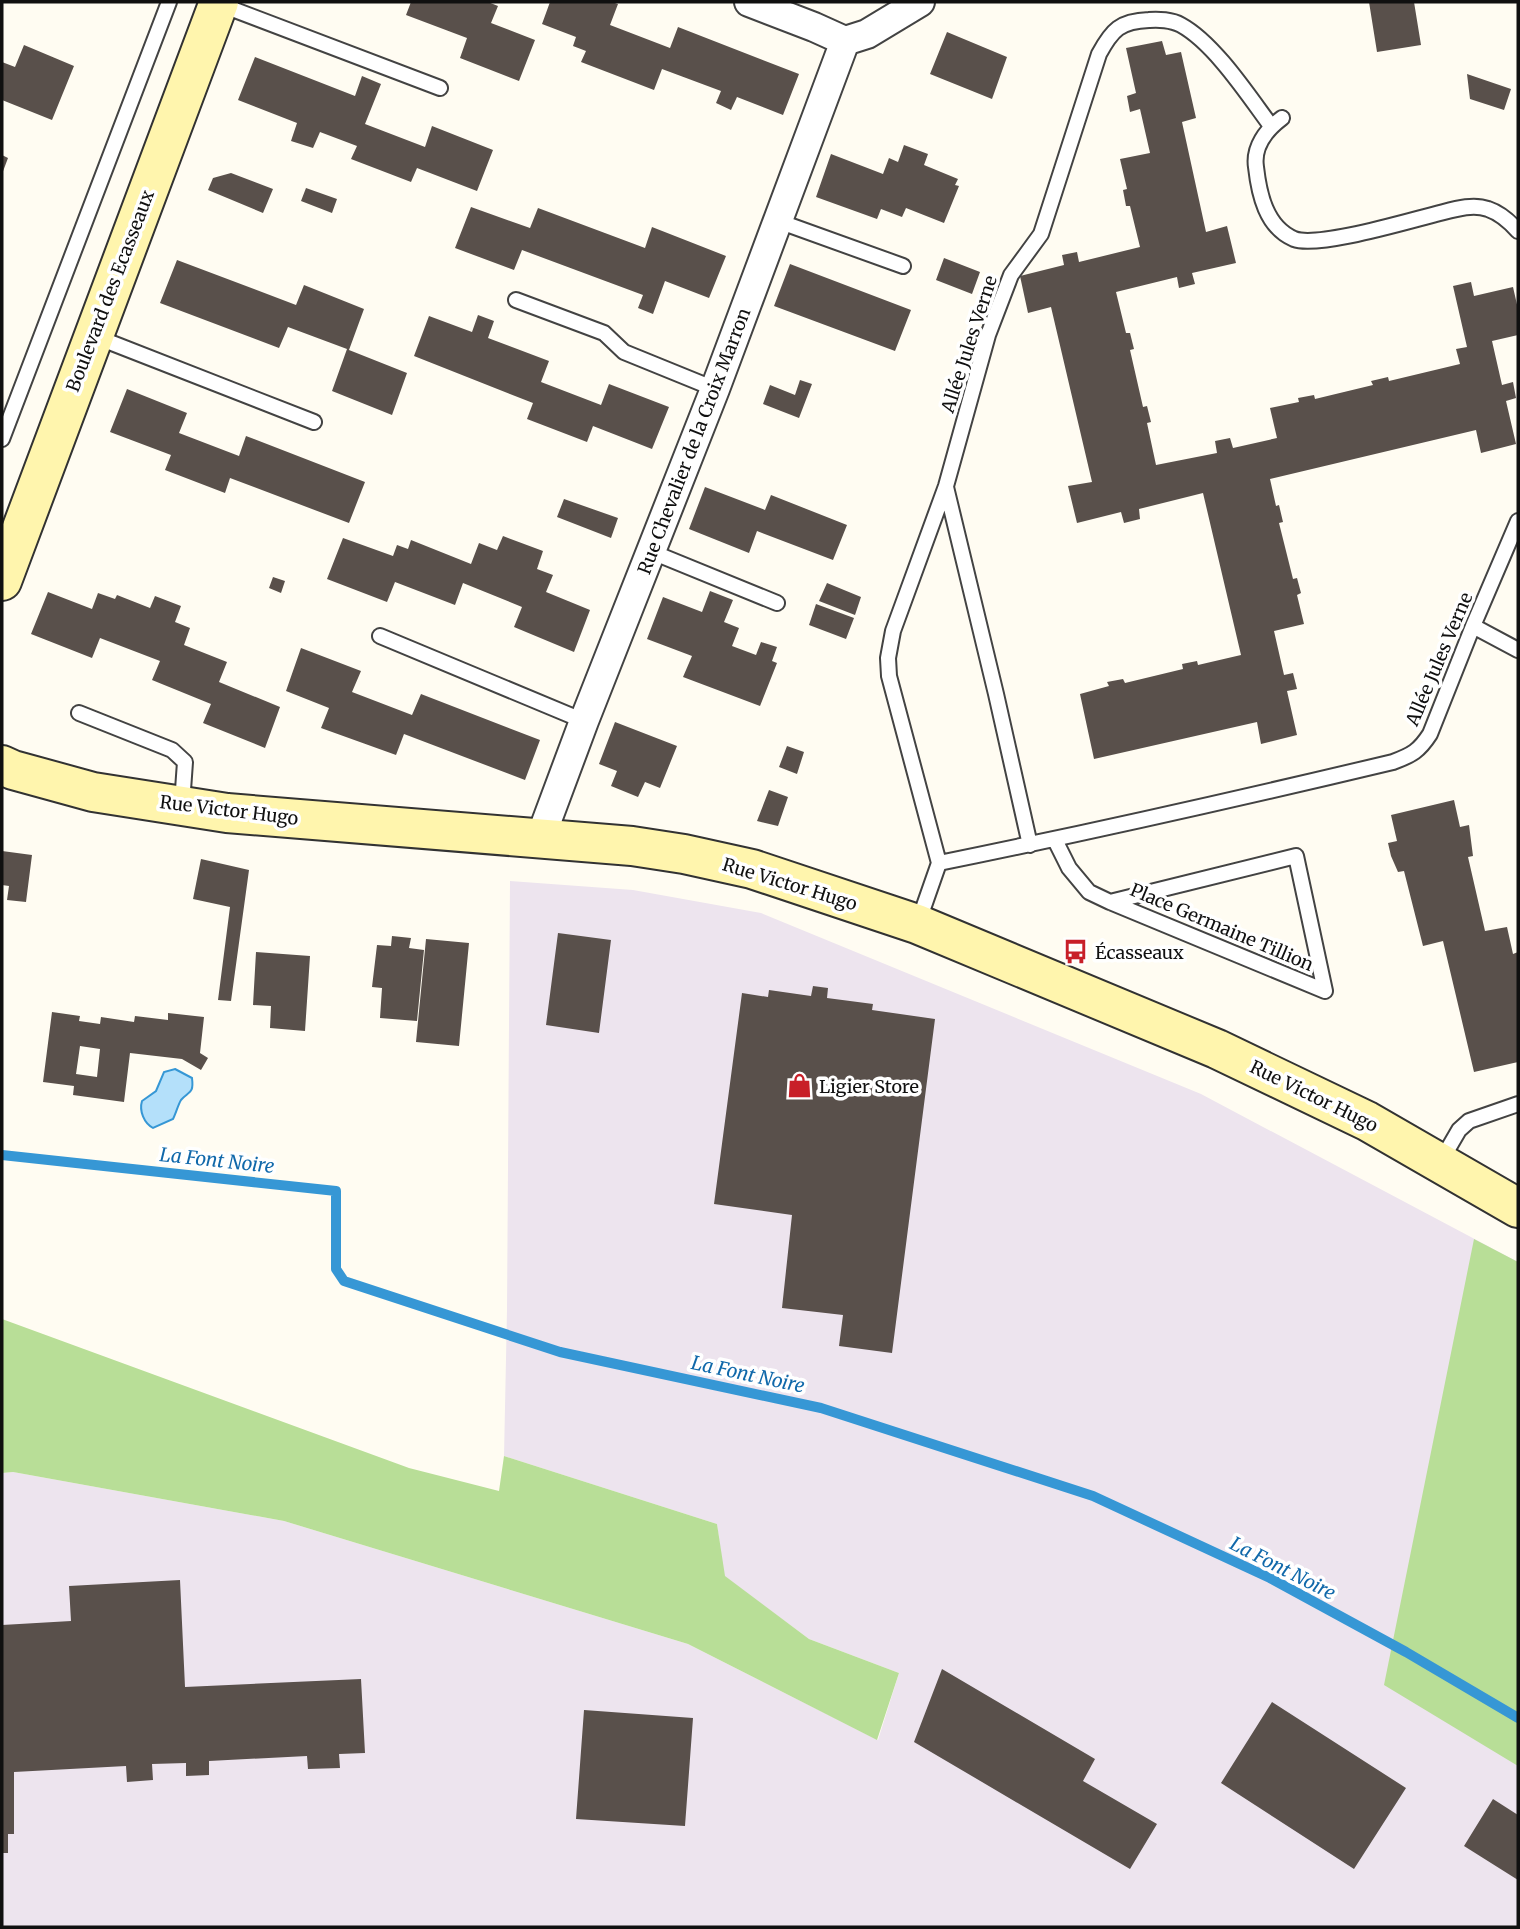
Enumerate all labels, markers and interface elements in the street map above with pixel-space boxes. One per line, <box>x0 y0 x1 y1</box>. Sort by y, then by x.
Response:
street label: Boulevard des Ecasseaux <box>61 187 159 395</box>
street label: Allée Jules Verne <box>936 273 1002 416</box>
street label: Rue Chevalier de la Croix Marron <box>632 304 756 577</box>
street label: Allée Jules Verne <box>1400 589 1477 730</box>
street label: Rue Victor Hugo <box>158 790 300 830</box>
street label: Rue Victor Hugo <box>720 853 860 915</box>
street label: Place Germaine Tillion <box>1127 878 1317 976</box>
bus stop icon: Écasseaux <box>1061 938 1089 966</box>
place label: Écasseaux <box>1095 941 1184 964</box>
street label: Rue Victor Hugo <box>1246 1055 1382 1137</box>
shop icon: Ligier Store <box>785 1072 813 1100</box>
place label: Ligier Store <box>819 1075 919 1098</box>
water label: La Font Noire <box>158 1142 276 1178</box>
water label: La Font Noire <box>689 1350 807 1398</box>
water label: La Font Noire <box>1226 1531 1340 1605</box>

